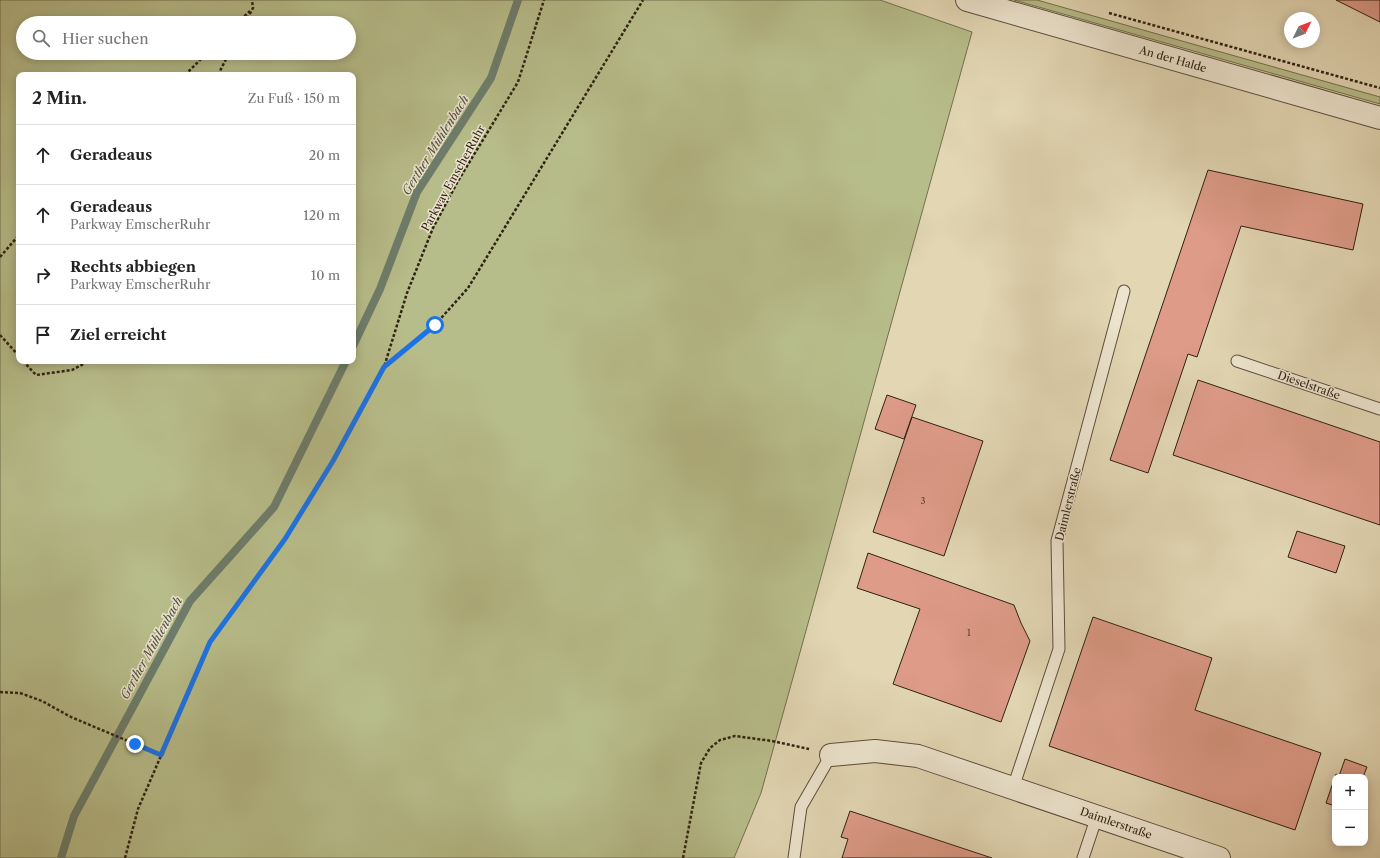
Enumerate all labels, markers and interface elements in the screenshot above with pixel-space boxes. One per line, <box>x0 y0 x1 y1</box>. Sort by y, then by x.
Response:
north arrow <box>1284 12 1320 48</box>
search box <box>16 16 356 60</box>
icon: search <box>30 27 52 49</box>
text: Hier suchen <box>62 29 149 48</box>
street label: An der Halde <box>1137 42 1208 75</box>
text: 2 Min. <box>32 88 87 108</box>
text: Zu Fuß · 150 m <box>248 90 340 106</box>
water label: Gerther Mühlenbach <box>398 92 472 198</box>
street label: Parkway EmscherRuhr <box>418 122 488 233</box>
icon: ahead <box>32 144 54 166</box>
text: Geradeaus <box>70 145 152 164</box>
text: 20 m <box>309 147 340 163</box>
text: Geradeaus <box>70 197 152 216</box>
icon: ahead <box>32 204 54 226</box>
text: 120 m <box>303 207 340 223</box>
text: Parkway EmscherRuhr <box>70 216 210 232</box>
text: Rechts abbiegen <box>70 257 196 276</box>
icon: right <box>32 264 54 286</box>
text: 10 m <box>311 267 340 283</box>
text: Parkway EmscherRuhr <box>70 276 210 292</box>
route start <box>426 316 444 334</box>
icon: arrive <box>32 324 54 346</box>
text: Ziel erreicht <box>70 325 166 344</box>
street label: Dieselstraße <box>1276 368 1342 402</box>
street label: Daimlerstraße <box>1052 466 1084 542</box>
house number: 3 <box>921 495 926 506</box>
water label: Gerther Mühlenbach <box>117 594 185 702</box>
house number: 1 <box>967 627 971 638</box>
route end <box>126 735 144 753</box>
map controls <box>1332 774 1368 846</box>
button: + <box>1332 774 1368 810</box>
street label: Daimlerstraße <box>1078 804 1154 842</box>
button: − <box>1332 810 1368 846</box>

